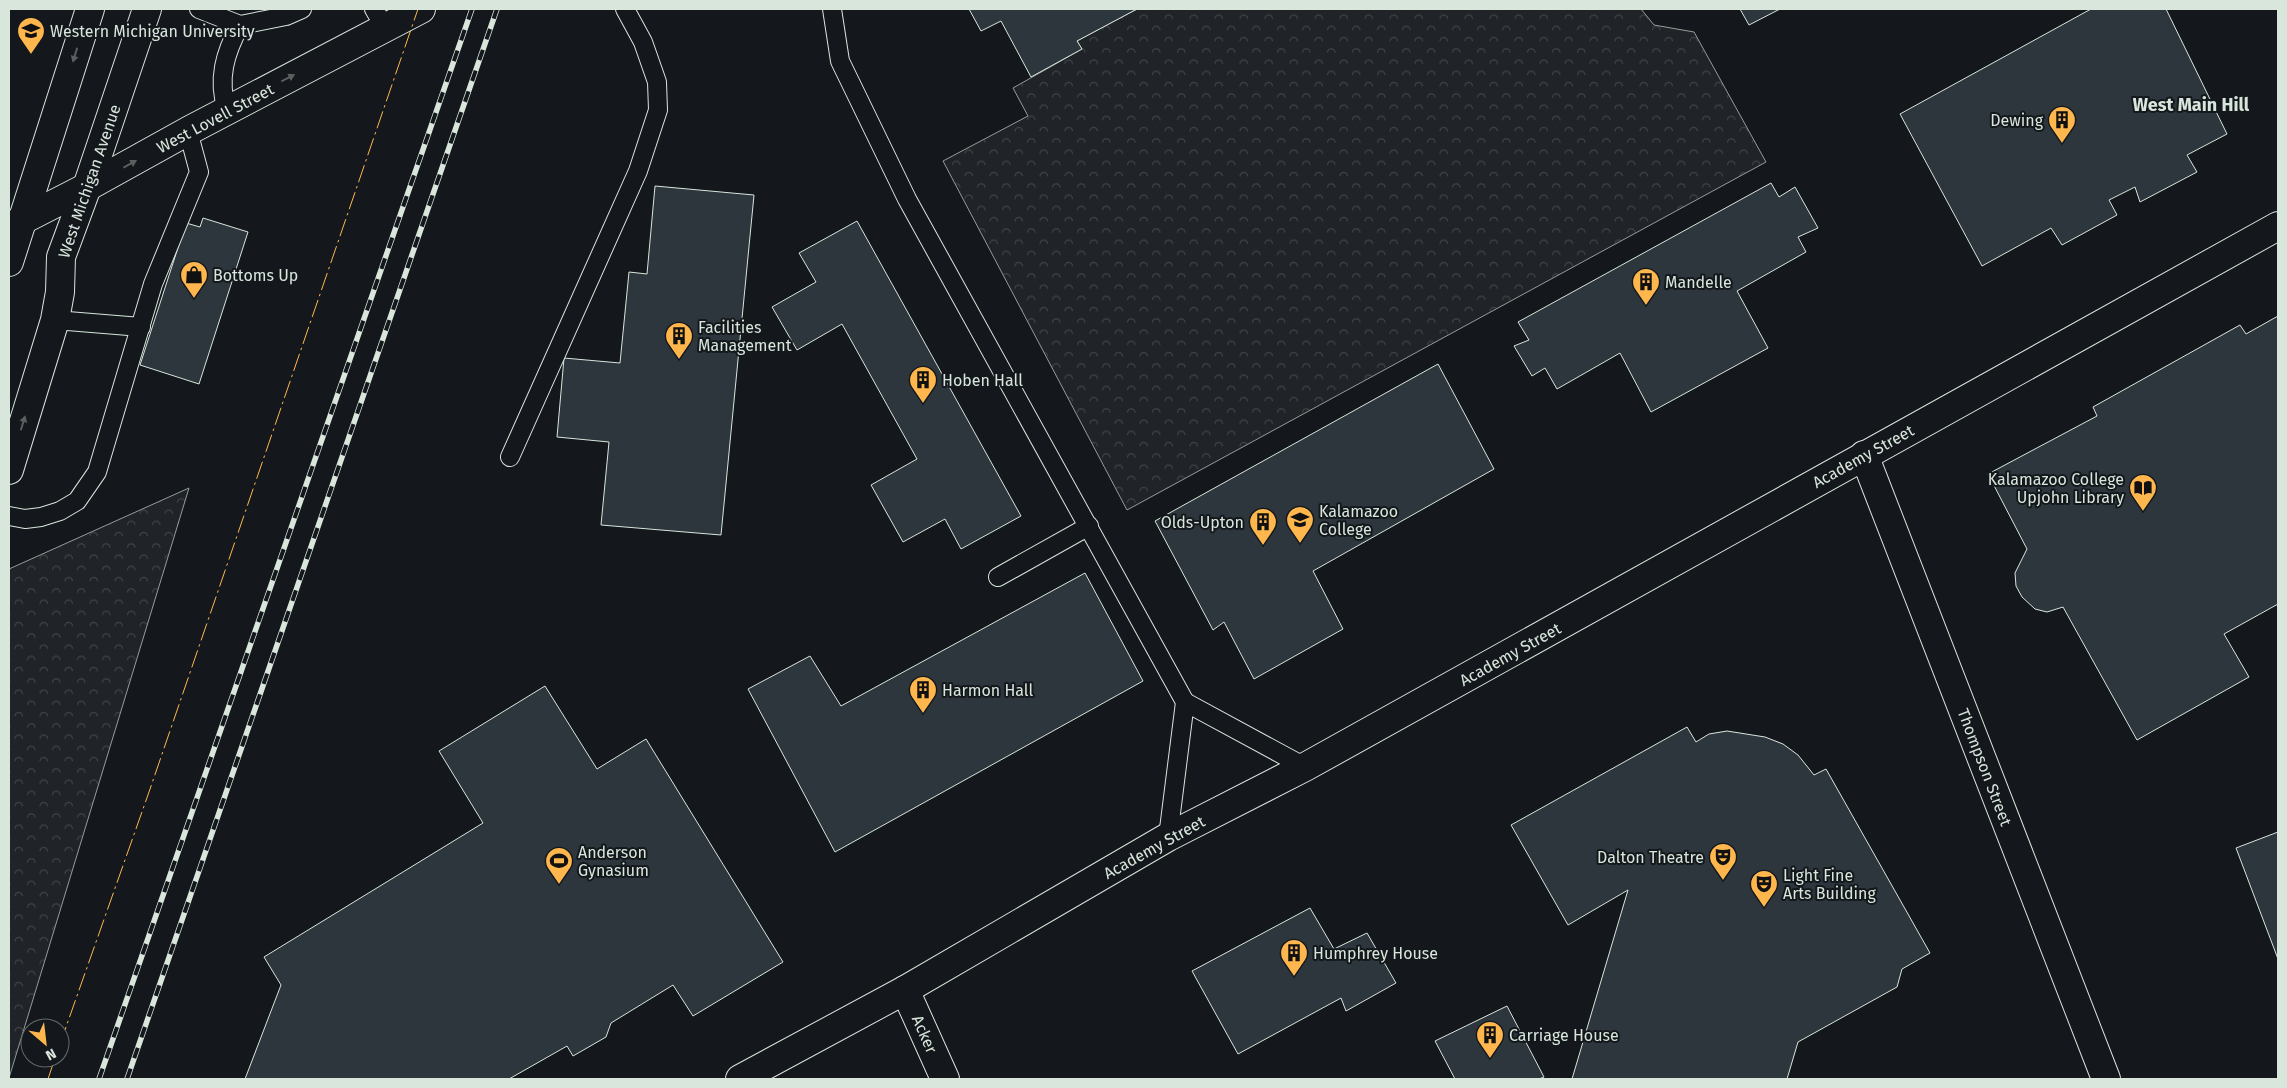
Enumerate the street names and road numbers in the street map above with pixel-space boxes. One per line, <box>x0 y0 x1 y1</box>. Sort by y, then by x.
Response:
street label: West Lovell Street <box>154 80 277 157</box>
street label: West Michigan Avenue <box>54 102 125 260</box>
street label: Academy Street <box>1809 421 1917 492</box>
street label: Academy Street <box>1456 619 1564 690</box>
street label: Thompson Street <box>1953 706 2016 829</box>
street label: Academy Street <box>1100 812 1208 883</box>
street label: Acker <box>908 1012 942 1057</box>

